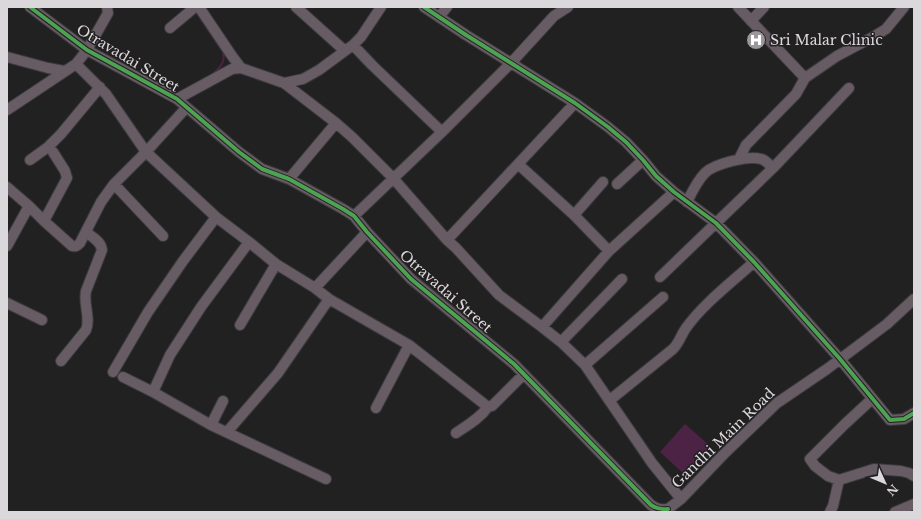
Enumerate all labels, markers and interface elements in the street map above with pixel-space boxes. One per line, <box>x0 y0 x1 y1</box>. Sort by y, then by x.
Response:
street label: Otravadai Street <box>73 20 183 96</box>
hospital icon: Sri Malar Clinic <box>745 29 767 51</box>
place label: Sri Malar Clinic <box>770 31 883 49</box>
street label: Otravadai Street <box>396 246 497 337</box>
street label: Gandhi Main Road <box>668 384 779 492</box>
north arrow <box>865 463 905 503</box>
text: N <box>883 481 901 499</box>

